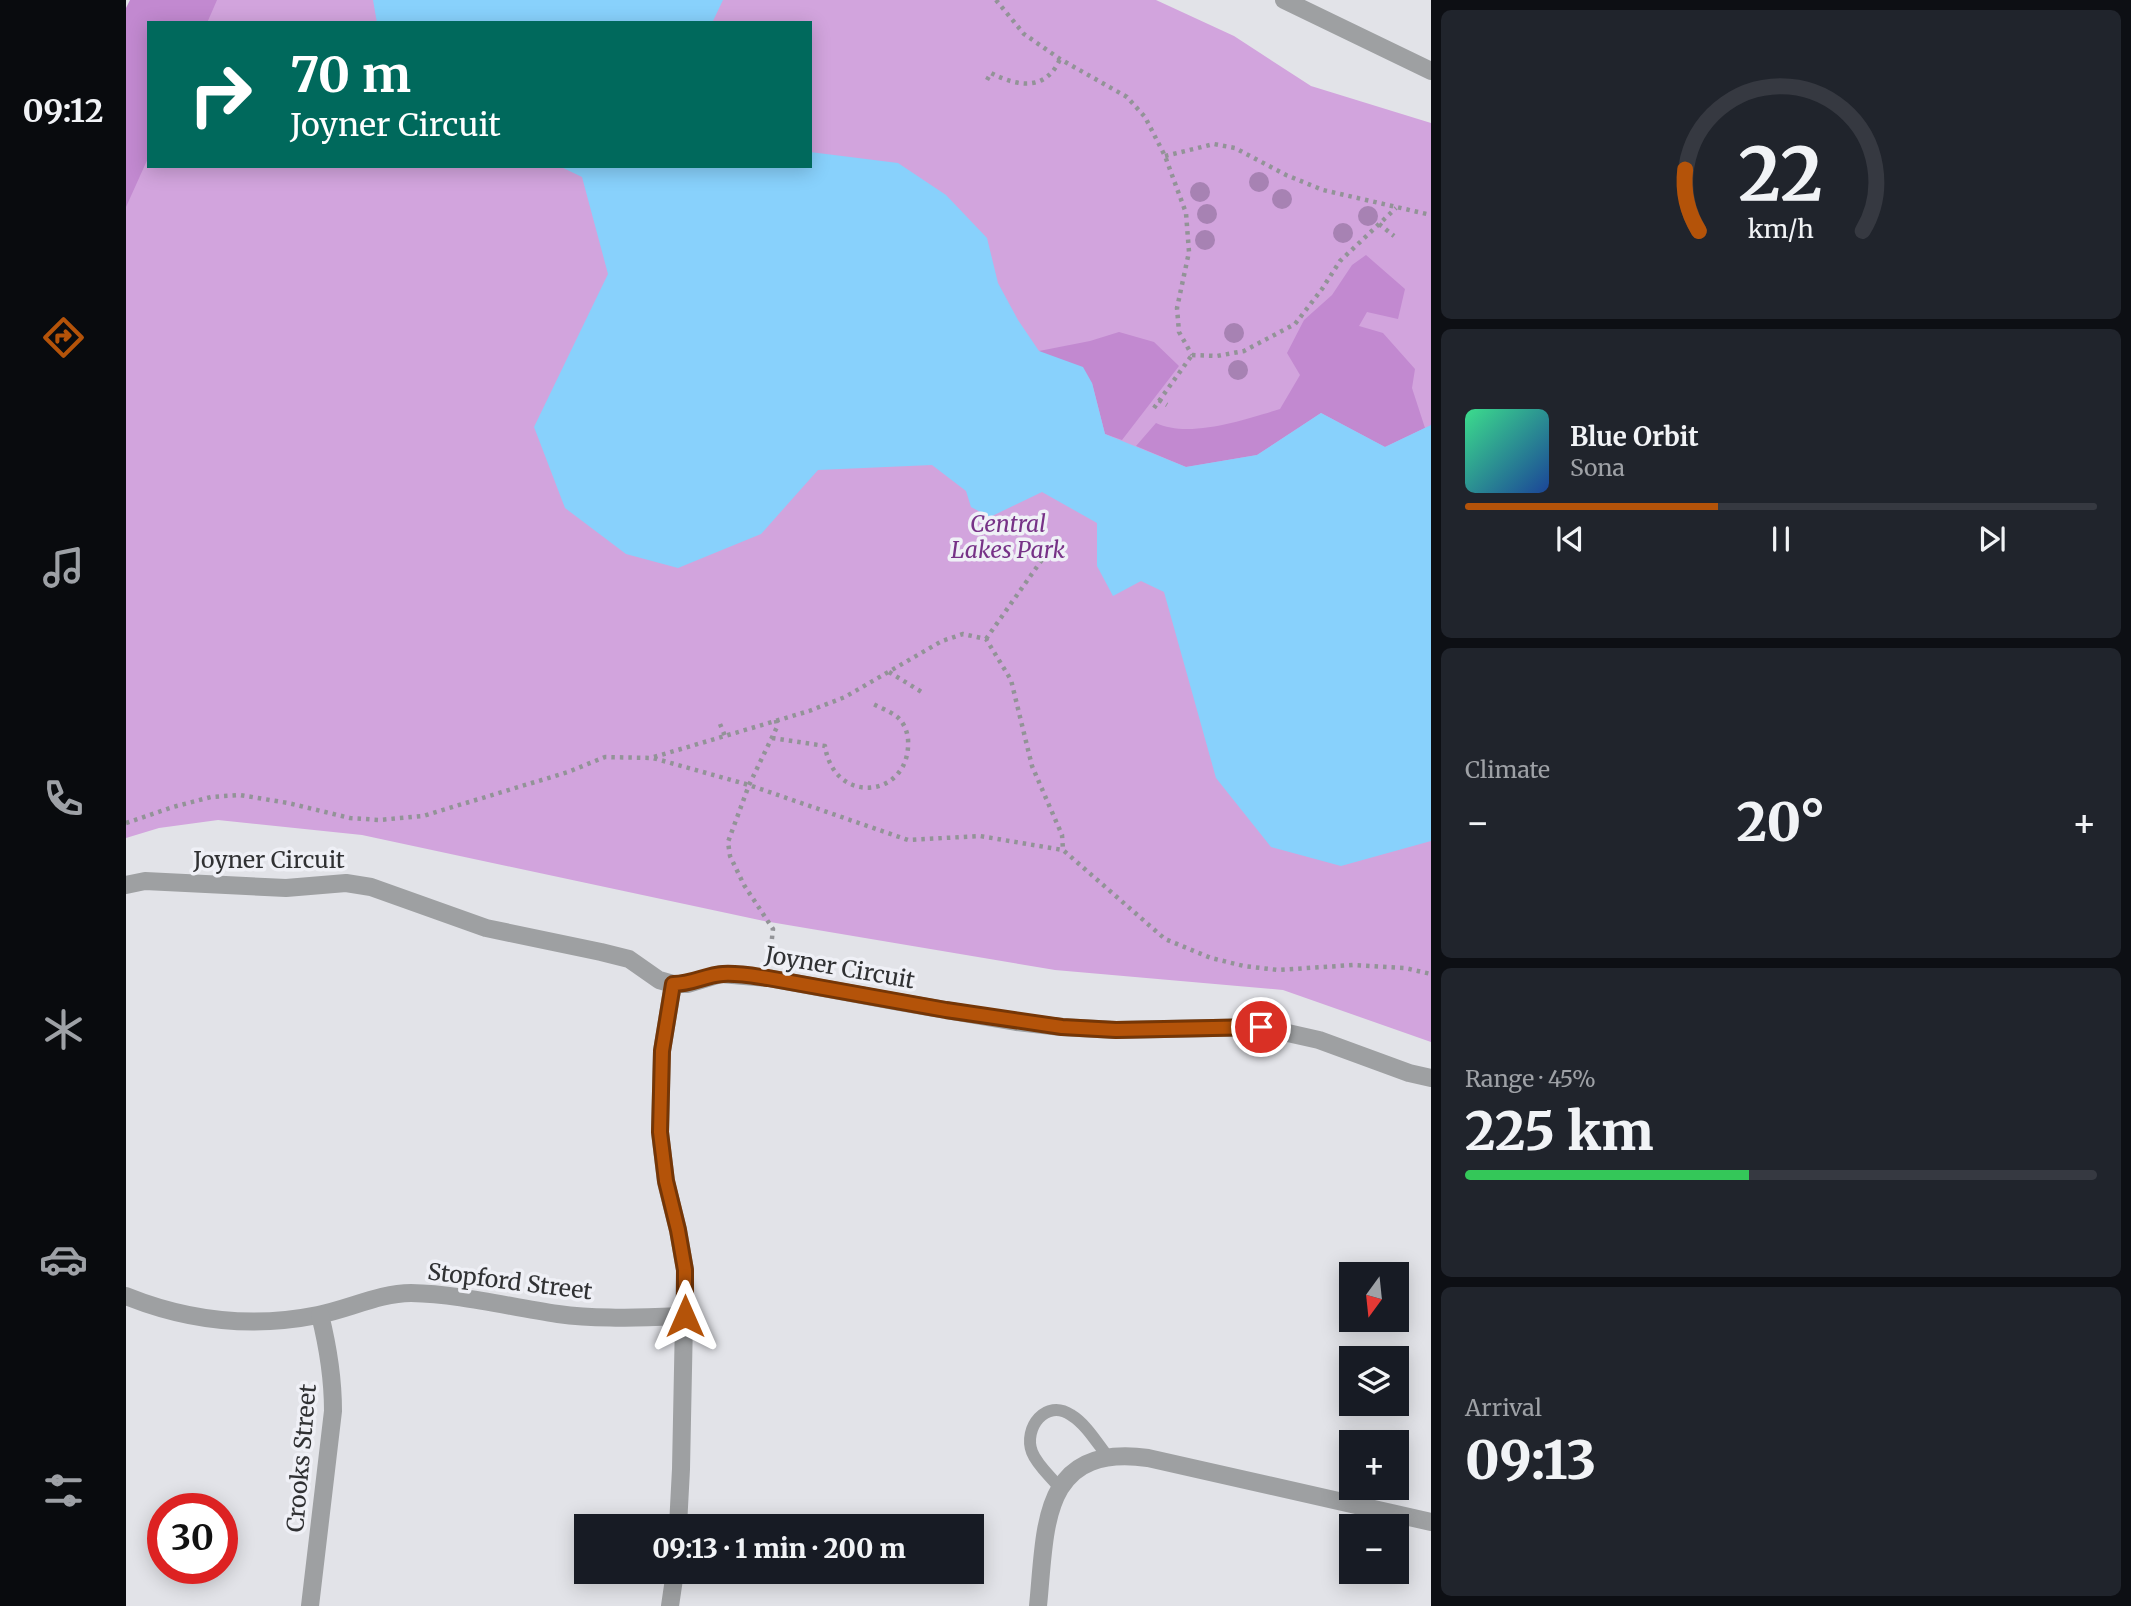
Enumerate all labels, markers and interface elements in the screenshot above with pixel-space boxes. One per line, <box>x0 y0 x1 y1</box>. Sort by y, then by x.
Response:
text: 70 m <box>290 44 411 105</box>
icon: right <box>175 49 266 140</box>
text: 09:12 <box>23 91 103 131</box>
text: Joyner Circuit <box>290 105 501 145</box>
text: 22 <box>1739 129 1823 221</box>
text: km/h <box>1748 212 1814 244</box>
icon: directions <box>39 313 88 362</box>
text: Blue Orbit <box>1570 420 1699 453</box>
text: Sona <box>1570 453 1625 482</box>
park label: Central Lakes Park <box>951 509 1065 564</box>
icon: previous <box>1551 520 1589 558</box>
icon: pause <box>1762 520 1800 558</box>
icon: next <box>1973 520 2011 558</box>
icon: music <box>39 543 88 592</box>
text: Climate <box>1465 755 1550 784</box>
icon: phone <box>39 774 88 823</box>
text: 20° <box>1737 790 1825 855</box>
text: − <box>1465 799 1490 846</box>
text: + <box>2072 799 2097 846</box>
street label: Joyner Circuit <box>192 845 345 874</box>
street label: Joyner Circuit <box>762 939 917 994</box>
pin <box>1231 997 1291 1057</box>
icon: climate <box>39 1005 88 1054</box>
icon: arrive <box>1242 1008 1280 1046</box>
text: Range · 45% <box>1465 1064 1596 1093</box>
text: 225 km <box>1465 1099 1654 1164</box>
icon: car <box>39 1235 88 1284</box>
street label: Stopford Street <box>426 1257 594 1306</box>
north arrow <box>1339 1262 1409 1332</box>
map controls <box>1339 1262 1409 1584</box>
position arrow <box>648 1279 722 1353</box>
button: layers <box>1339 1346 1409 1416</box>
street label: Crooks Street <box>280 1383 322 1533</box>
text: Arrival <box>1465 1393 1542 1422</box>
text: 09:13 <box>1465 1428 1596 1493</box>
button: + <box>1339 1430 1409 1500</box>
icon: filters <box>39 1466 88 1515</box>
speed limit sign: 30 <box>147 1493 238 1584</box>
button: − <box>1339 1514 1409 1584</box>
text: 09:13 · 1 min · 200 m <box>652 1532 906 1565</box>

